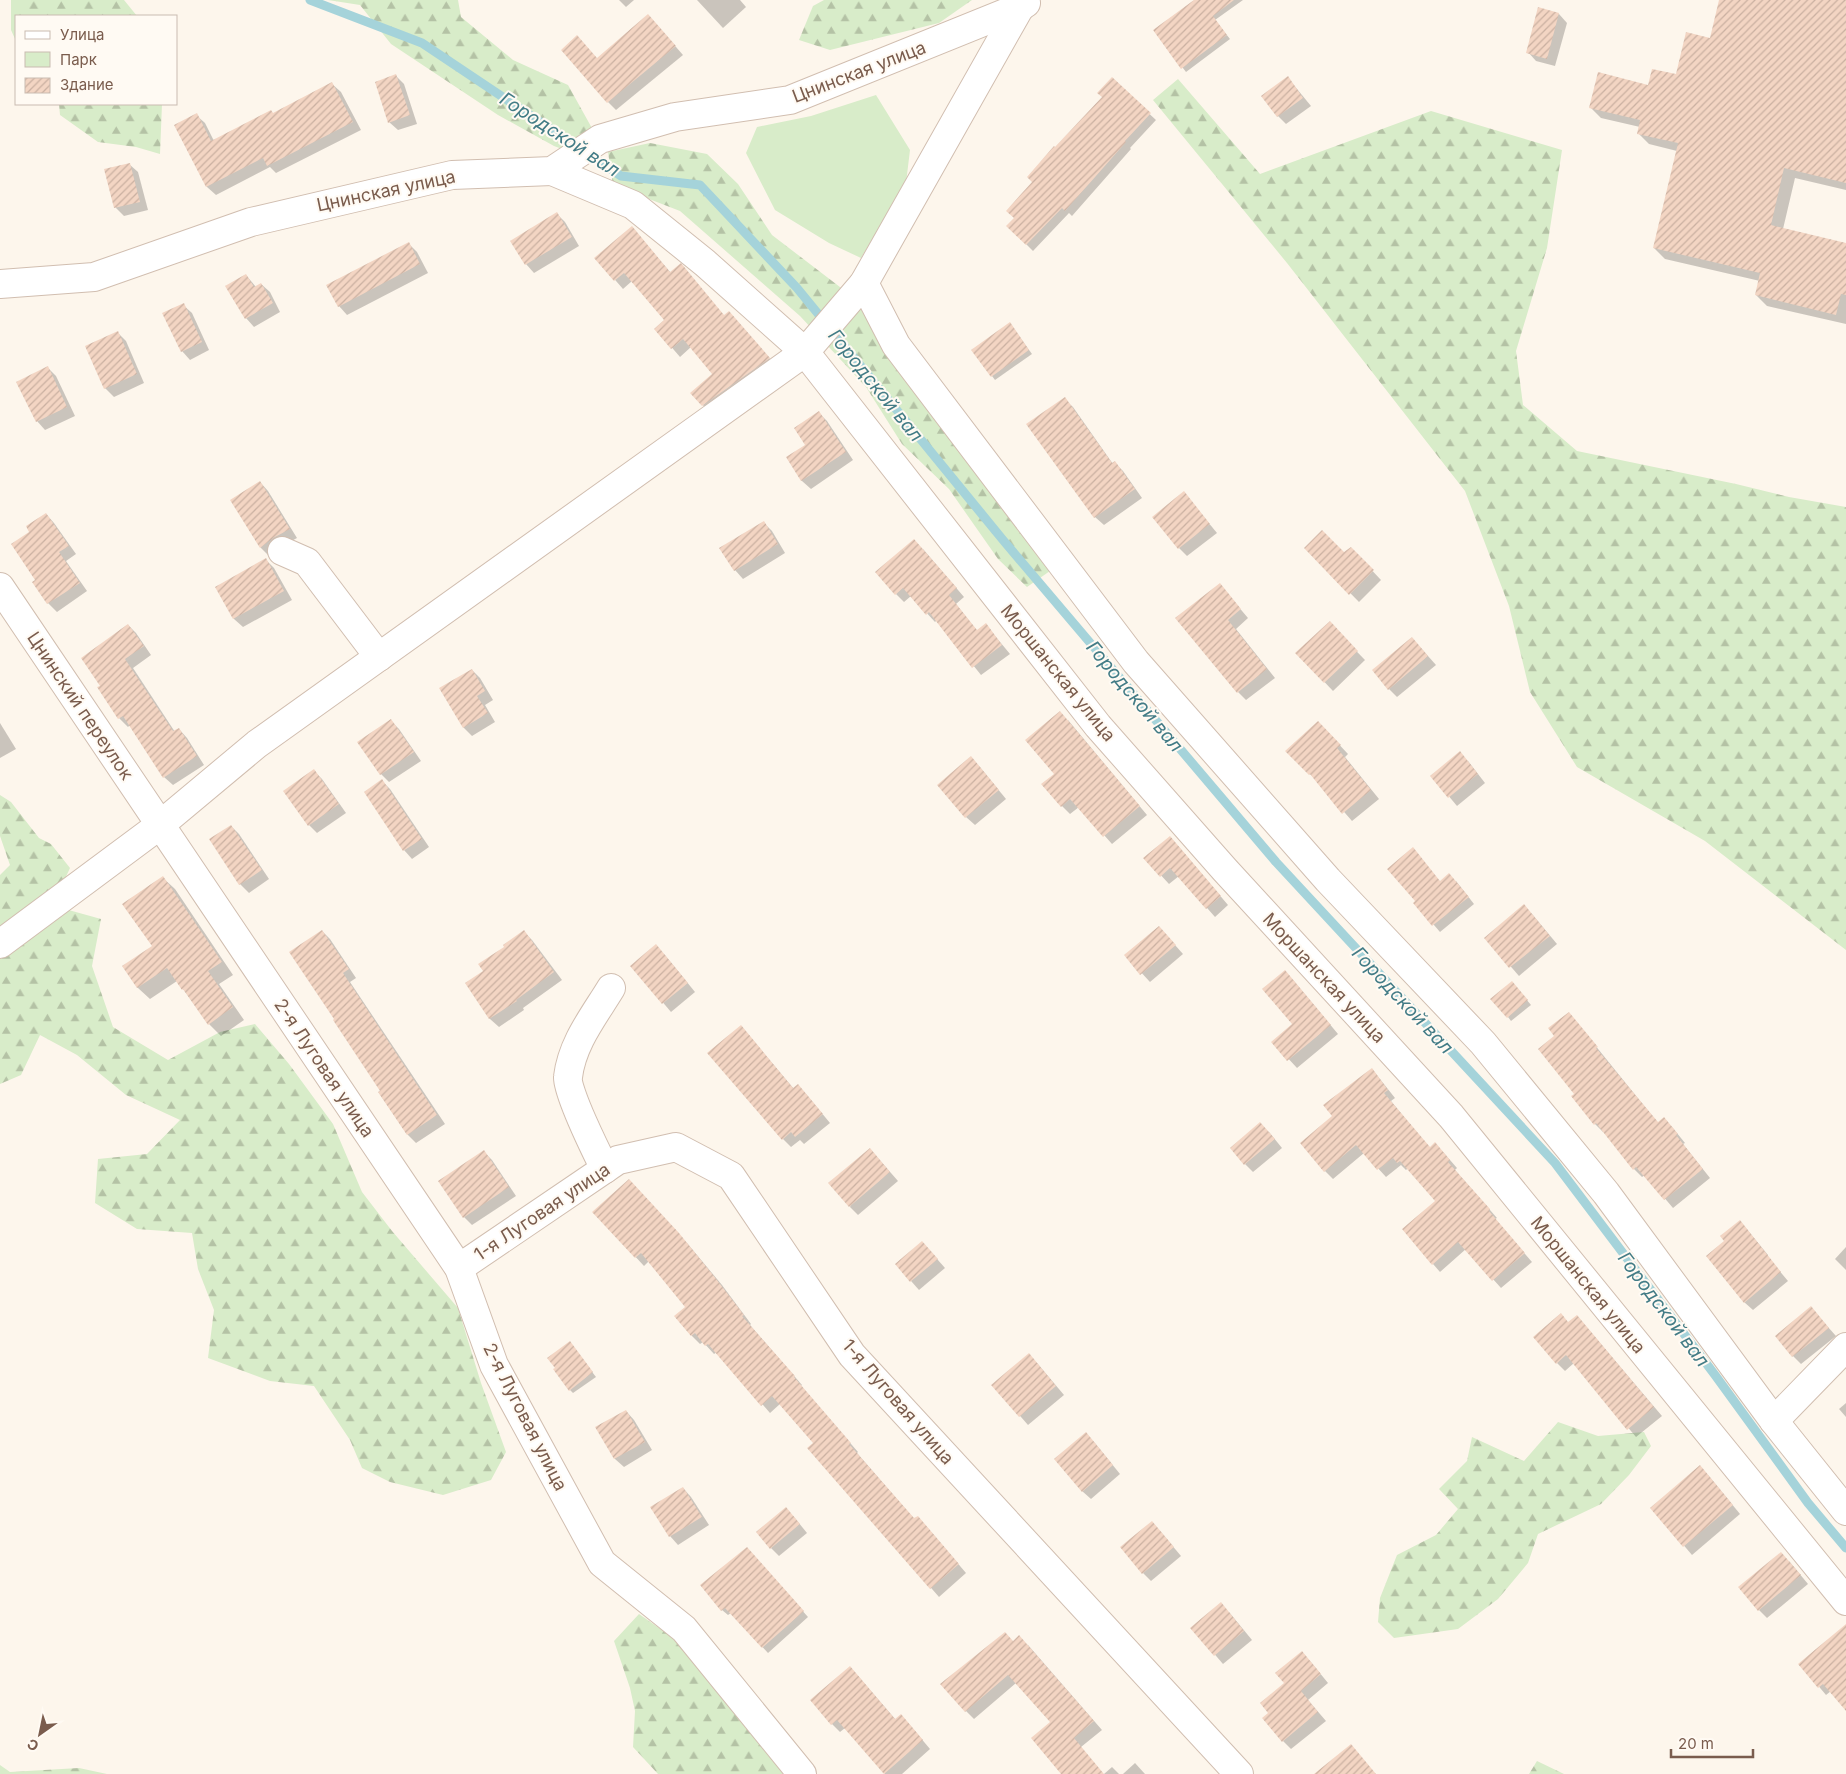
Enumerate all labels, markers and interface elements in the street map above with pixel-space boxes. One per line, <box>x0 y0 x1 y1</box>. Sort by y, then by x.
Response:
legend <box>15 15 178 105</box>
text: Улица <box>60 25 104 44</box>
street label: Цнинская улица <box>789 36 929 107</box>
text: Парк <box>60 50 97 69</box>
text: Здание <box>60 75 114 94</box>
water label: Городской вал <box>496 87 624 182</box>
street label: Цнинская улица <box>315 166 457 215</box>
water label: Городской вал <box>823 324 928 446</box>
street label: Моршанская улица <box>997 600 1120 745</box>
street label: Цнинский переулок <box>23 628 138 784</box>
water label: Городской вал <box>1081 636 1188 757</box>
street label: Моршанская улица <box>1259 908 1390 1047</box>
water label: Городской вал <box>1347 942 1458 1059</box>
street label: 2-я Луговая улица <box>270 994 379 1141</box>
street label: 1-я Луговая улица <box>470 1158 614 1265</box>
street label: Моршанская улица <box>1527 1212 1650 1357</box>
water label: Городской вал <box>1613 1247 1714 1371</box>
street label: 1-я Луговая улица <box>838 1335 958 1469</box>
street label: 2-я Луговая улица <box>479 1339 572 1494</box>
north arrow <box>15 1709 65 1759</box>
scale bar <box>1671 1726 1754 1758</box>
text: 20 m <box>1678 1734 1714 1753</box>
text: С <box>24 1735 42 1755</box>

